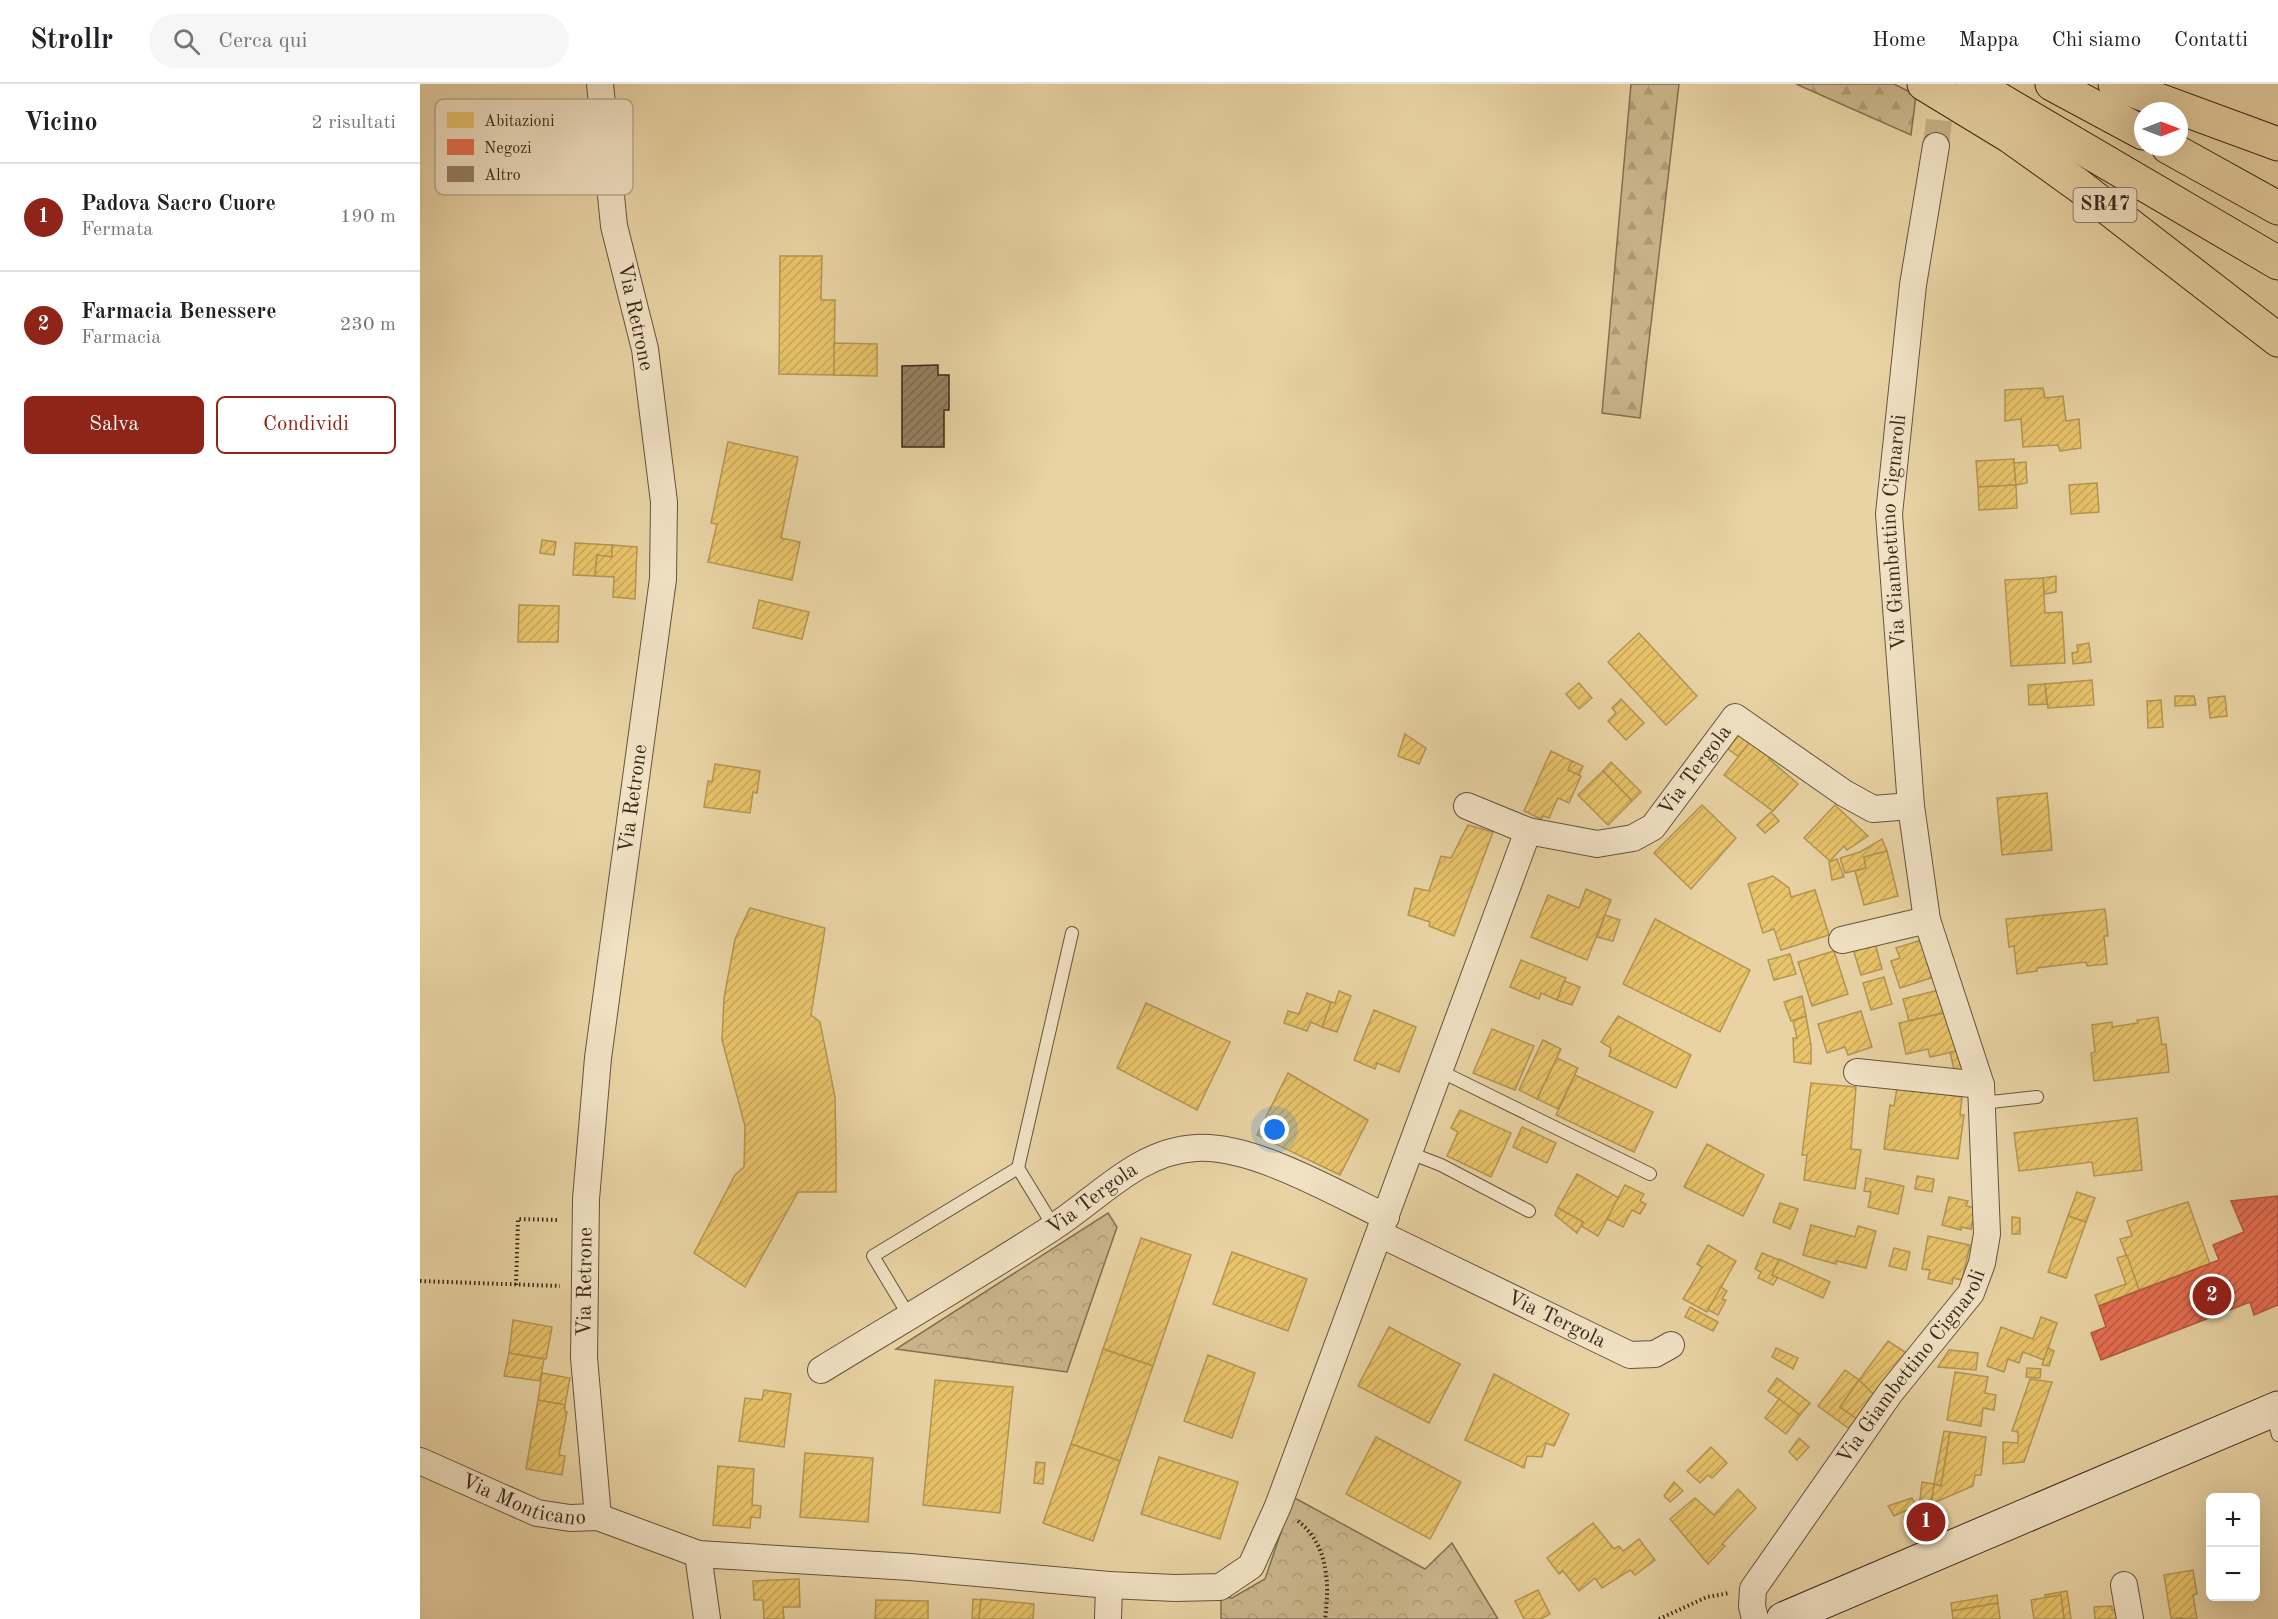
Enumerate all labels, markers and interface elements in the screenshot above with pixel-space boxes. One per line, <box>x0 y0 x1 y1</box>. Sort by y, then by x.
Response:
search box <box>149 14 569 68</box>
icon: search <box>170 25 203 58</box>
text: Strollr <box>30 27 113 55</box>
text: Cerca qui <box>218 30 307 52</box>
text: Home <box>1872 30 1926 51</box>
text: Mappa <box>1959 30 2019 51</box>
text: Chi siamo <box>2052 30 2141 51</box>
text: Contatti <box>2174 30 2248 51</box>
legend <box>435 99 633 195</box>
north arrow <box>2134 102 2188 156</box>
text: Vicino <box>24 110 98 136</box>
text: 2 risultati <box>311 113 396 133</box>
text: Abitazioni <box>484 114 555 130</box>
text: Negozi <box>484 141 532 157</box>
text: Altro <box>484 168 521 184</box>
road number: SR47 <box>2074 188 2136 222</box>
text: Padova Sacro Cuore <box>81 193 276 215</box>
text: 1 <box>38 207 49 227</box>
text: 190 m <box>340 207 396 227</box>
text: Fermata <box>81 220 153 240</box>
street label: Via Retrone <box>613 261 657 373</box>
text: Farmacia Benessere <box>81 301 277 323</box>
text: 2 <box>38 315 49 335</box>
text: 230 m <box>340 315 396 335</box>
text: Farmacia <box>81 328 161 348</box>
button: Salva <box>24 396 204 454</box>
button: Condividi <box>216 396 396 454</box>
street label: Via Giambettino Cignaroli <box>1878 413 1910 651</box>
street label: Via Tergola <box>1655 721 1736 820</box>
street label: Via Retrone <box>615 743 651 854</box>
your location <box>1260 1115 1289 1144</box>
street label: Via Tergola <box>1043 1159 1141 1239</box>
street label: Via Retrone <box>574 1227 596 1336</box>
street label: Via Giambettino Cignaroli <box>1833 1267 1989 1468</box>
pin: 2 <box>2192 1274 2232 1318</box>
street label: Via Tergola <box>1504 1287 1609 1352</box>
street label: Via Monticano <box>458 1470 586 1529</box>
map controls <box>2206 1493 2260 1601</box>
button: + <box>2206 1493 2260 1547</box>
pin: 1 <box>1906 1500 1946 1544</box>
button: − <box>2206 1547 2260 1601</box>

